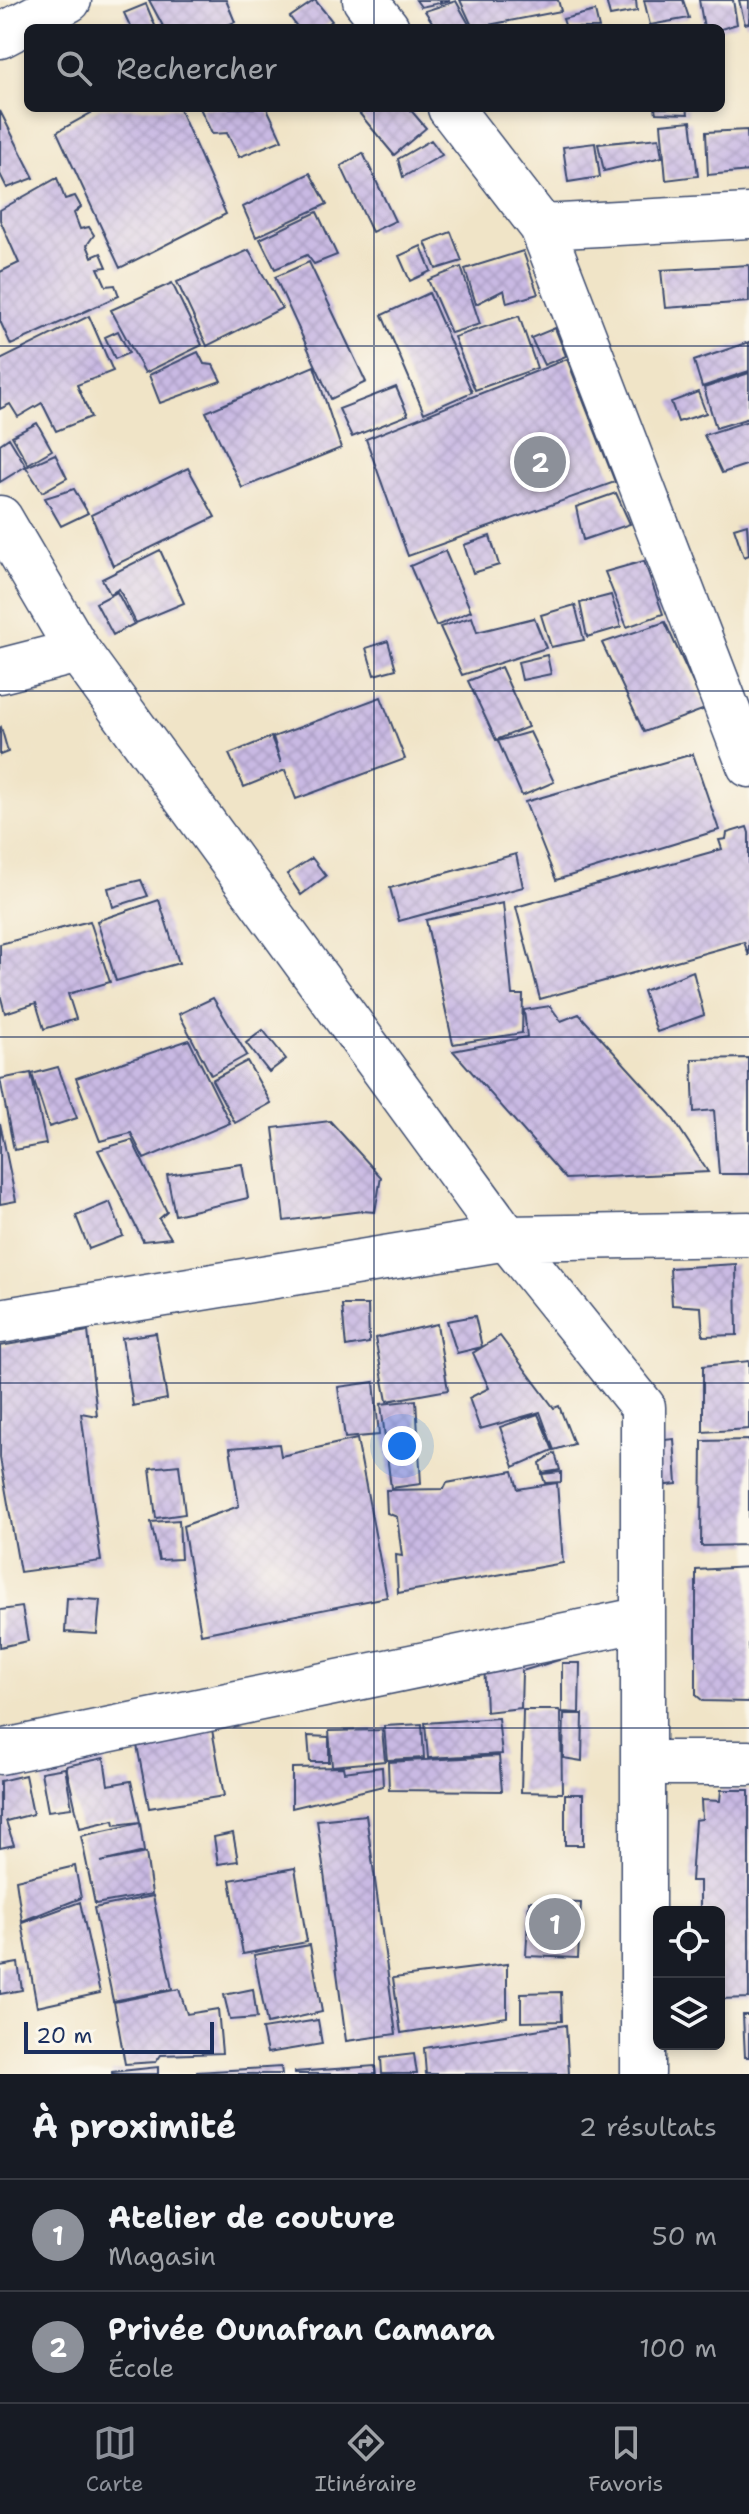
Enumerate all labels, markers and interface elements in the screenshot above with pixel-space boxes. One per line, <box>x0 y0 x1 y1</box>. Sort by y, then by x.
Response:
search box <box>24 24 725 112</box>
icon: search <box>52 46 96 90</box>
text: Rechercher <box>116 48 278 89</box>
pin: 2 <box>514 432 566 492</box>
your location <box>382 1426 422 1466</box>
pin: 1 <box>529 1894 581 1954</box>
map controls <box>653 1906 725 2050</box>
button: locate <box>653 1906 725 1978</box>
button: layers <box>653 1978 725 2050</box>
scale bar <box>24 2018 214 2054</box>
text: 20 m <box>36 2021 93 2050</box>
text: À proximité <box>32 2103 236 2149</box>
text: 2 résultats <box>579 2109 717 2144</box>
text: Atelier de couture <box>108 2197 395 2238</box>
text: 1 <box>52 2218 64 2253</box>
text: 50 m <box>652 2218 717 2253</box>
text: Magasin <box>108 2238 216 2273</box>
text: Privée Ounafran Camara <box>108 2309 495 2350</box>
text: 2 <box>49 2330 67 2365</box>
text: 100 m <box>639 2330 717 2365</box>
text: École <box>108 2350 174 2385</box>
tab: Carte <box>86 2421 143 2498</box>
tab: Itinéraire <box>315 2421 417 2498</box>
tab: Favoris <box>588 2421 663 2498</box>

